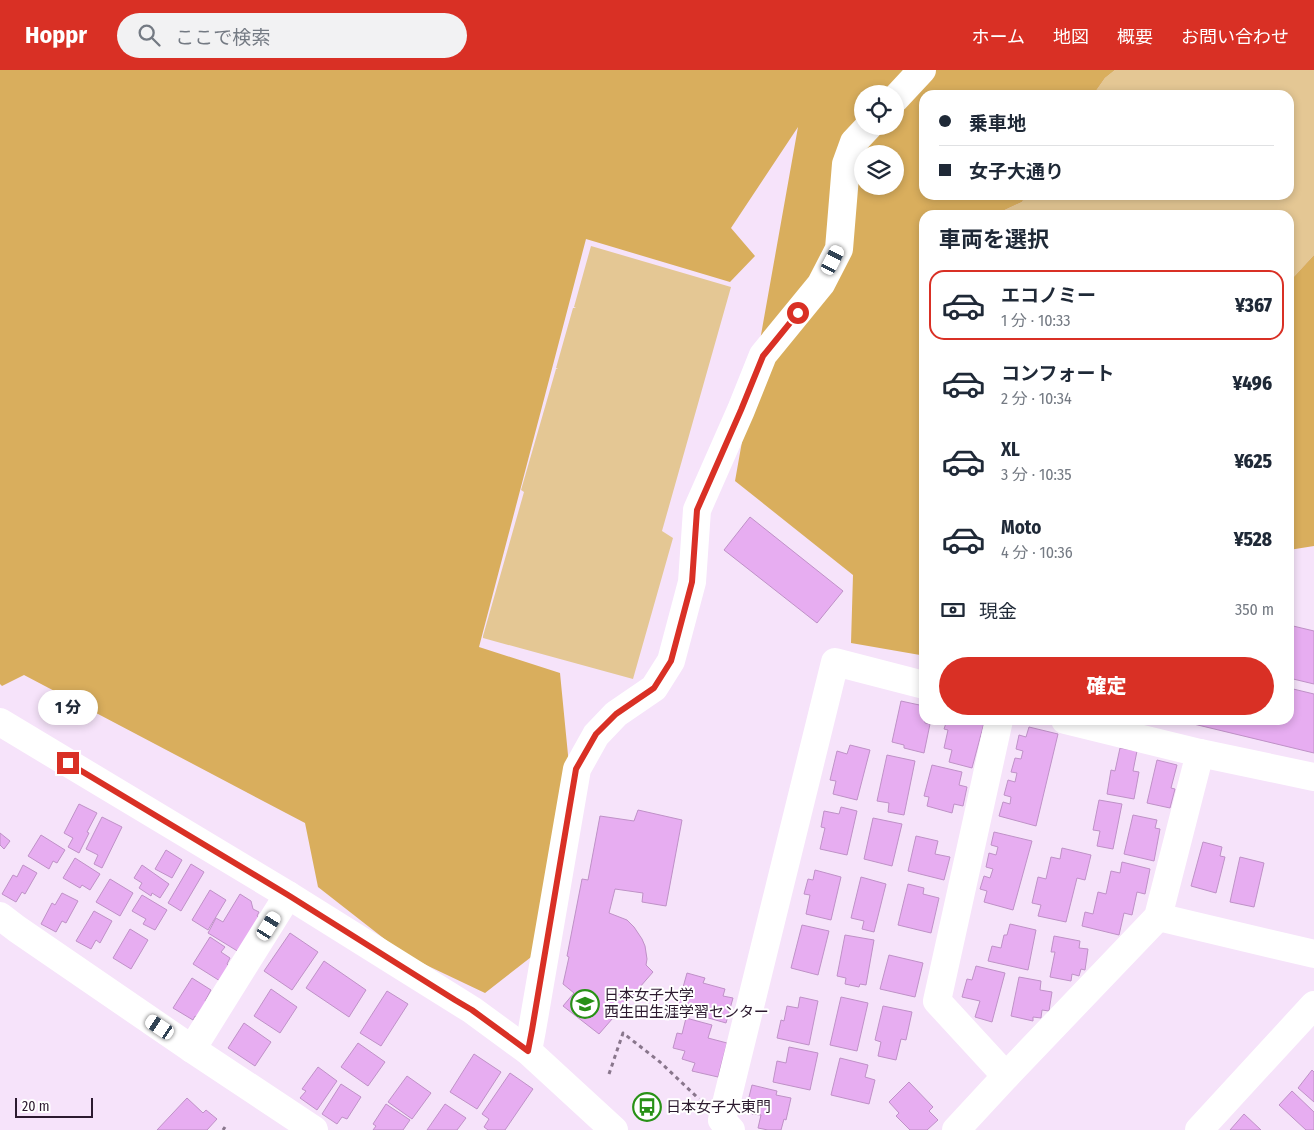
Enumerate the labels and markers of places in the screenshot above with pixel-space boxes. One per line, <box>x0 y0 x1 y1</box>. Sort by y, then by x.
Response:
place label: 日本女子大学 西生田生涯学習センター <box>604 986 769 1021</box>
school or university icon: 日本女子大学 西生田生涯学習センター <box>570 989 600 1019</box>
bus stop icon: 日本女子大東門 <box>632 1092 662 1122</box>
place label: 日本女子大東門 <box>666 1098 771 1116</box>

